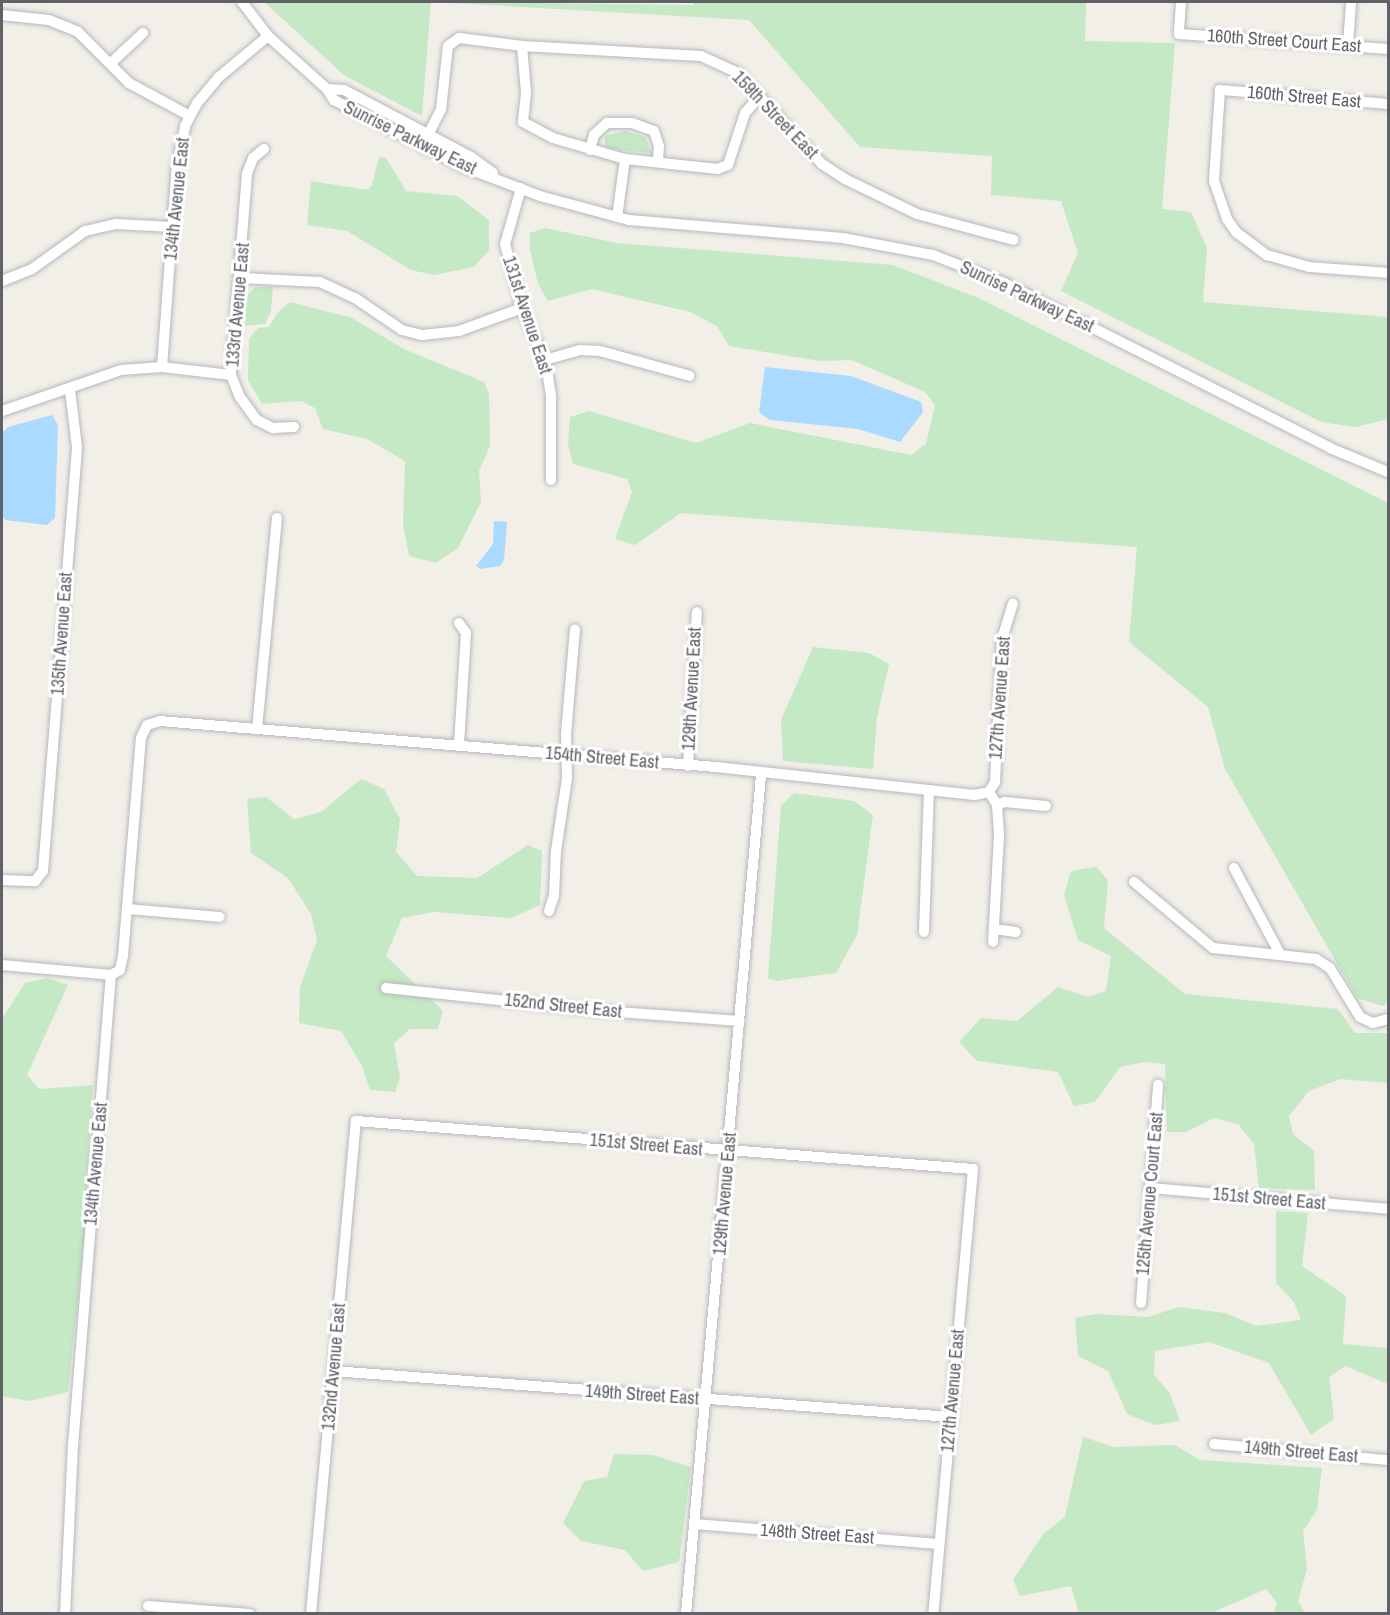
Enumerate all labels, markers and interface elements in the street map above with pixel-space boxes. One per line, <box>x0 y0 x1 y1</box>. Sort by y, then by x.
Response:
street label: 160th Street Court East <box>1206 25 1362 57</box>
street label: 159th Street East <box>728 66 822 164</box>
street label: 160th Street East <box>1246 81 1362 113</box>
street label: Sunrise Parkway East <box>340 96 480 180</box>
street label: 134th Avenue East <box>160 136 194 262</box>
street label: 133rd Avenue East <box>222 242 254 368</box>
street label: 131st Avenue East <box>498 253 556 377</box>
street label: Sunrise Parkway East <box>957 257 1097 337</box>
street label: 135th Avenue East <box>47 571 77 697</box>
street label: 129th Avenue East <box>678 626 706 752</box>
street label: 127th Avenue East <box>985 635 1015 761</box>
street label: 154th Street East <box>544 742 660 774</box>
street label: 152nd Street East <box>503 989 623 1023</box>
street label: 134th Avenue East <box>80 1101 112 1227</box>
street label: 125th Avenue Court East <box>1132 1111 1168 1277</box>
street label: 151st Street East <box>589 1129 703 1161</box>
street label: 129th Avenue East <box>709 1131 741 1257</box>
street label: 151st Street East <box>1212 1183 1326 1215</box>
street label: 132nd Avenue East <box>318 1302 350 1432</box>
street label: 127th Avenue East <box>937 1328 969 1454</box>
street label: 149th Street East <box>584 1380 700 1410</box>
street label: 149th Street East <box>1243 1436 1359 1468</box>
street label: 148th Street East <box>759 1519 875 1549</box>

